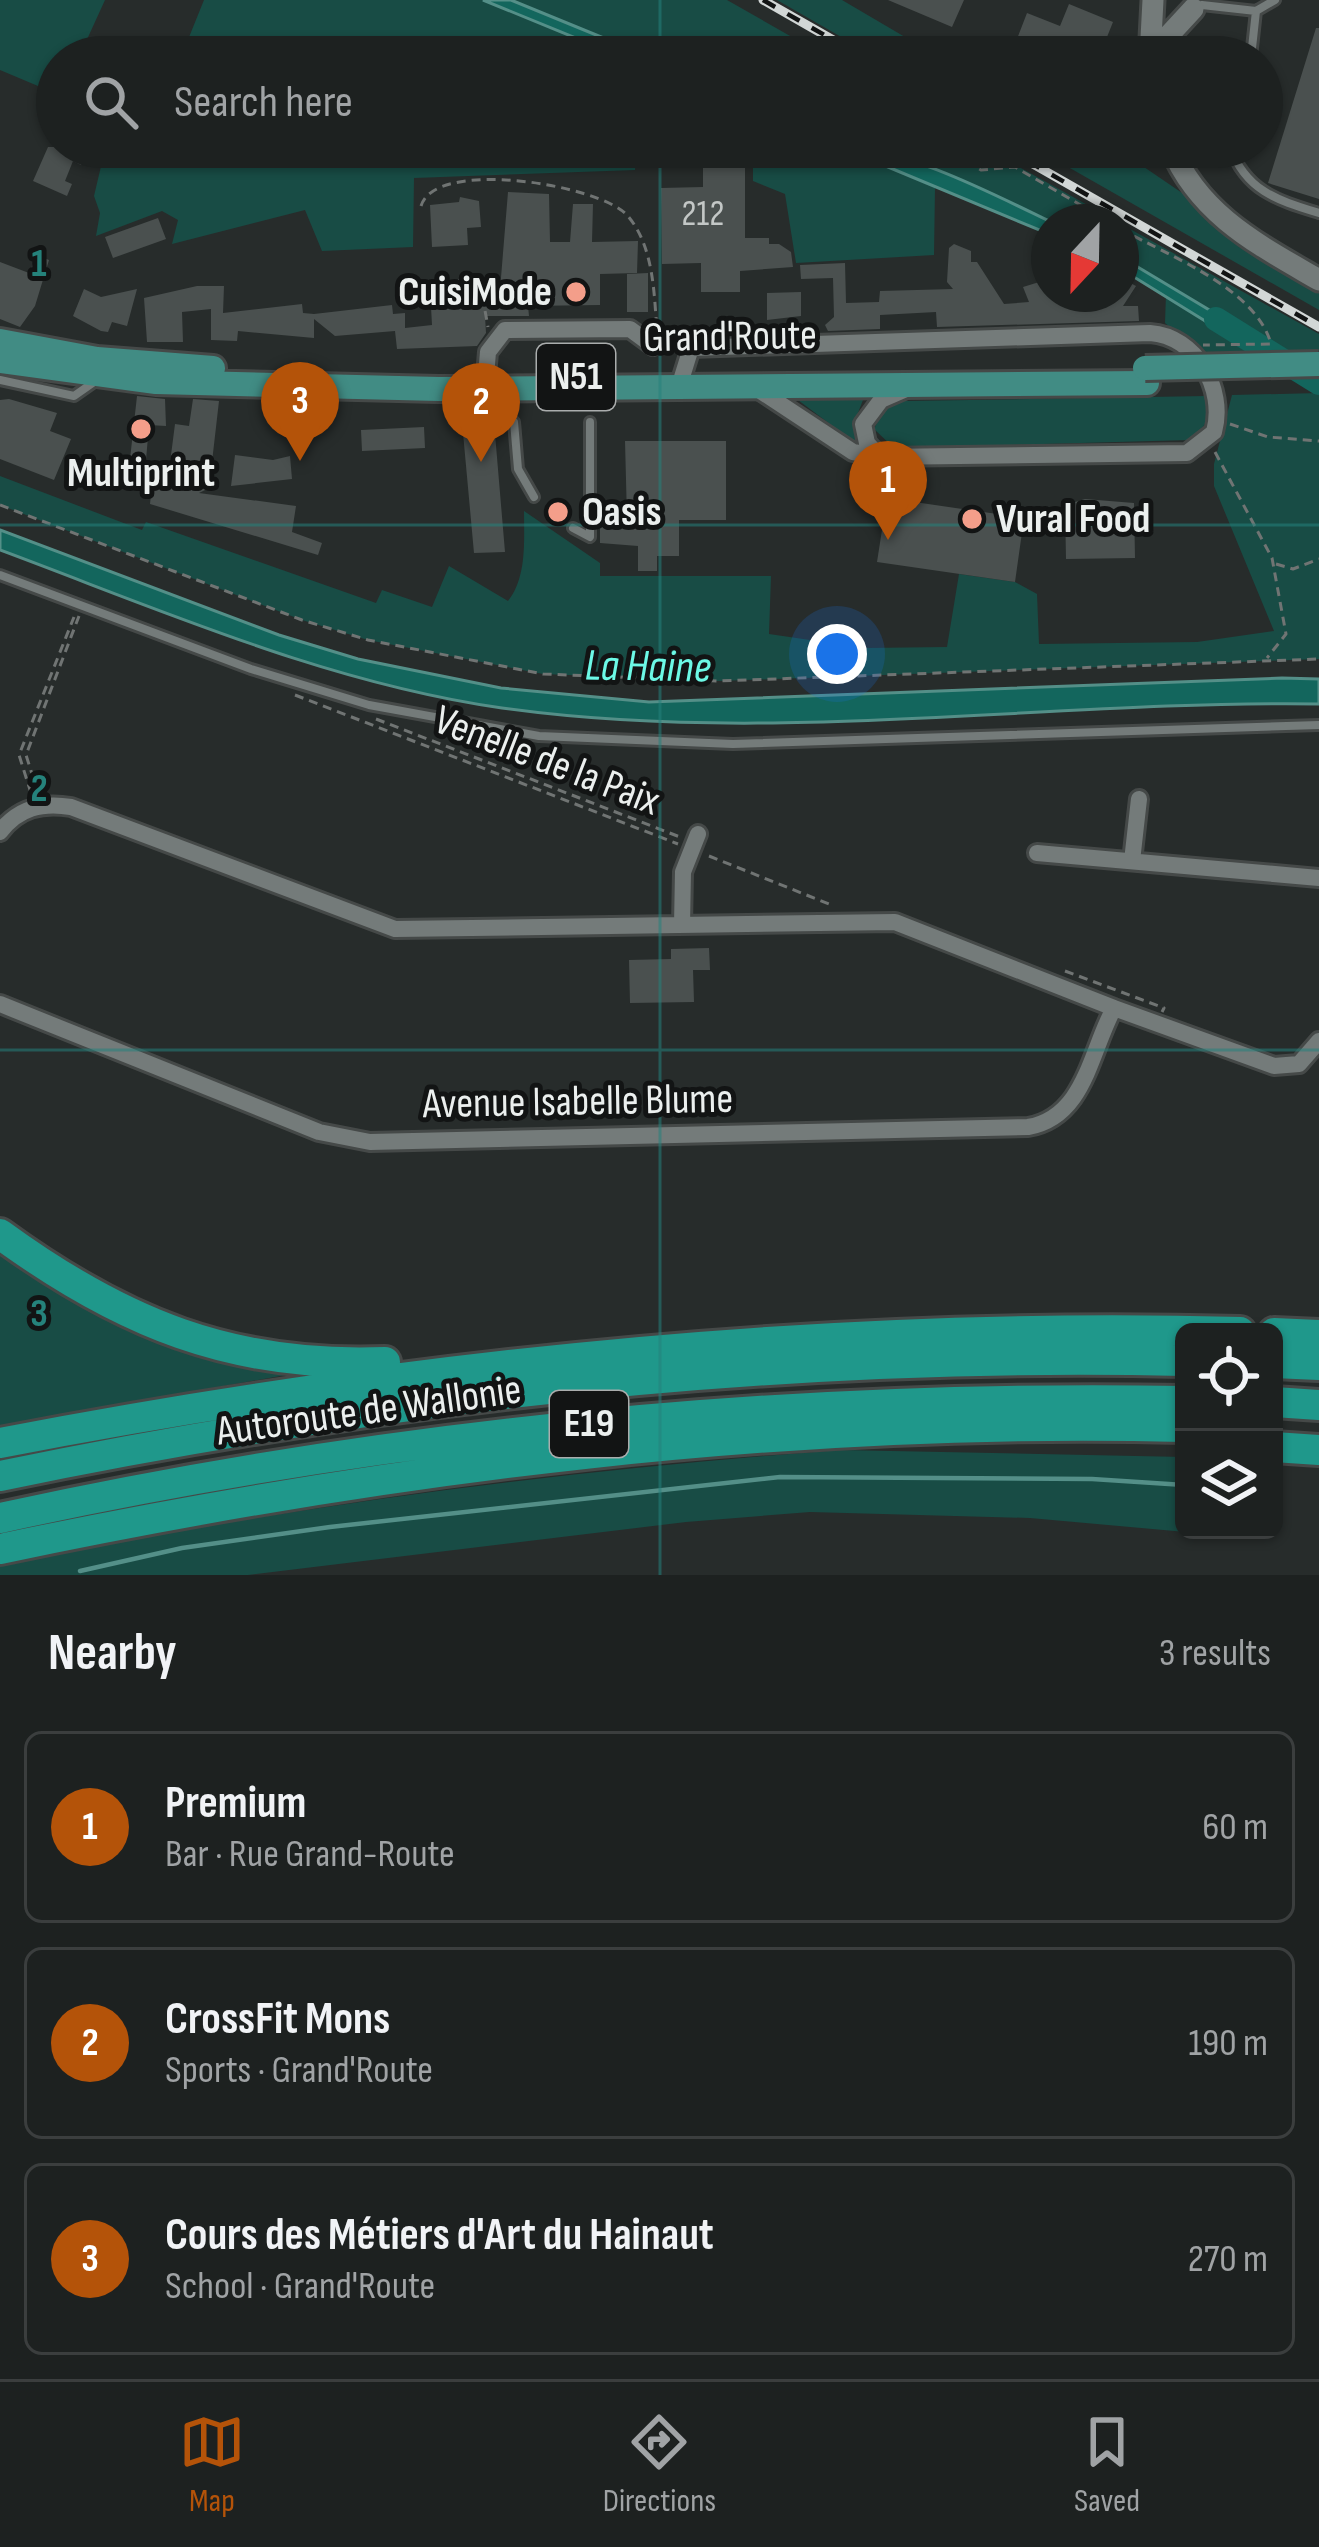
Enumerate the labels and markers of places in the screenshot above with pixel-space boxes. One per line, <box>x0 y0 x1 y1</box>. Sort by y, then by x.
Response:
place label: CuisiMode <box>398 267 552 318</box>
marker: CuisiMode <box>563 279 589 305</box>
pin: 3 <box>261 362 339 461</box>
pin: 2 <box>442 363 520 462</box>
marker: Multiprint <box>128 416 154 442</box>
pin: 1 <box>849 441 927 540</box>
place label: Multiprint <box>67 448 215 499</box>
place label: Oasis <box>582 487 662 538</box>
place label: Vural Food <box>996 494 1150 545</box>
marker: Oasis <box>545 499 571 525</box>
marker: Vural Food <box>959 506 985 532</box>

